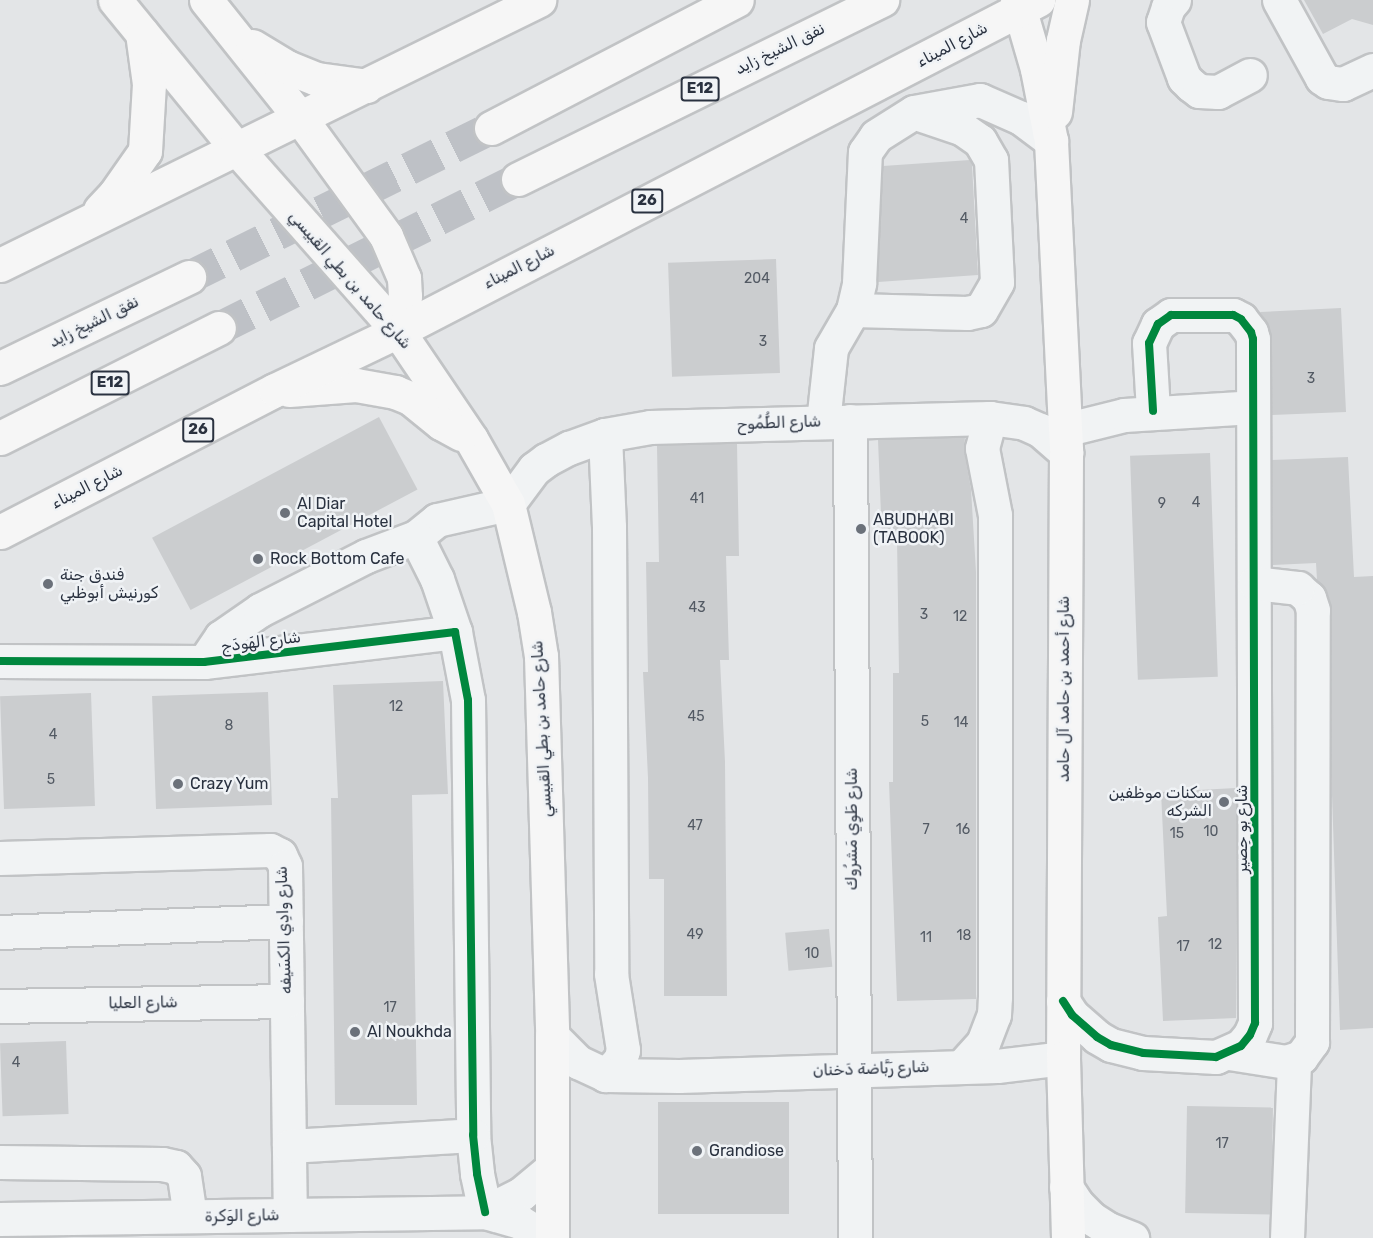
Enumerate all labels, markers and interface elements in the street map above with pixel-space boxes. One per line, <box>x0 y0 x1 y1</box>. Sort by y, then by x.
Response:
street label: شارع الميناء <box>913 18 991 72</box>
street label: نفق الشيخ زايد <box>732 19 828 79</box>
road number: E12 <box>680 77 720 101</box>
road number: 26 <box>630 189 664 213</box>
street label: شارع حامد بن بطي القبيسي <box>285 207 415 353</box>
house number: 4 <box>960 211 968 227</box>
street label: شارع الميناء <box>480 241 558 293</box>
house number: 204 <box>744 271 770 287</box>
street label: نفق الشيخ زايد <box>46 292 142 352</box>
house number: 3 <box>759 334 767 350</box>
road number: E12 <box>90 371 130 395</box>
house number: 3 <box>1307 371 1315 387</box>
street label: شارع الطُّمُوح <box>736 412 822 434</box>
road number: 26 <box>182 418 214 442</box>
street label: شارع الميناء <box>48 461 126 513</box>
house number: 41 <box>690 491 704 507</box>
place label: Al Diar Capital Hotel <box>297 494 392 532</box>
house number: 4 <box>1192 495 1200 511</box>
house number: 9 <box>1158 496 1166 512</box>
marker: Al Diar Capital Hotel <box>278 506 292 520</box>
place label: ABUDHABI (TABOOK) <box>873 510 954 548</box>
marker: ABUDHABI (TABOOK) <box>854 522 868 536</box>
place label: Rock Bottom Cafe <box>270 549 405 569</box>
marker: Rock Bottom Cafe <box>251 552 265 566</box>
place label: فندق جنة كورنيش أبوظبي <box>60 565 158 603</box>
marker: فندق جنة كورنيش أبوظبي <box>41 577 55 591</box>
street label: شارع أحمد بن حامد آل حامد <box>1054 596 1074 782</box>
house number: 43 <box>688 600 706 616</box>
house number: 3 <box>920 607 928 623</box>
house number: 12 <box>953 609 967 625</box>
street label: شارع الهَودَج <box>220 628 302 656</box>
street label: شارع حامد بن بطي القبيسي <box>528 640 556 818</box>
house number: 12 <box>389 699 403 715</box>
house number: 45 <box>687 709 705 725</box>
house number: 5 <box>921 714 929 730</box>
house number: 14 <box>954 715 968 731</box>
house number: 8 <box>225 718 233 734</box>
house number: 4 <box>49 727 57 743</box>
street label: شارع طَوِي مَشرُوك <box>842 768 862 890</box>
house number: 5 <box>47 772 55 788</box>
place label: Crazy Yum <box>190 774 269 794</box>
marker: Crazy Yum <box>171 777 185 791</box>
place label: سكنات موظفين الشركه <box>1109 783 1212 821</box>
street label: شارع بو حِصير <box>1232 784 1252 874</box>
marker: سكنات موظفين الشركه <box>1217 795 1231 809</box>
house number: 47 <box>687 818 703 834</box>
house number: 7 <box>922 822 930 838</box>
house number: 16 <box>956 822 970 838</box>
house number: 10 <box>1204 824 1218 840</box>
house number: 15 <box>1170 826 1184 842</box>
street label: شارع وادِي الكسَيفه <box>272 866 296 994</box>
house number: 49 <box>687 927 703 943</box>
house number: 18 <box>957 928 971 944</box>
house number: 11 <box>920 930 932 946</box>
house number: 12 <box>1208 937 1222 953</box>
house number: 17 <box>1176 939 1190 955</box>
house number: 10 <box>805 946 819 962</box>
street label: شارع العليا <box>108 993 178 1013</box>
house number: 17 <box>383 1000 397 1016</box>
place label: Al Noukhda <box>367 1022 452 1042</box>
marker: Al Noukhda <box>348 1025 362 1039</box>
house number: 4 <box>12 1055 20 1071</box>
street label: شارع رَبَّاضة دَخنان <box>812 1057 930 1081</box>
house number: 17 <box>1215 1136 1229 1152</box>
place label: Grandiose <box>709 1141 784 1161</box>
marker: Grandiose <box>690 1144 704 1158</box>
street label: شارع الوَكرة <box>204 1206 280 1226</box>

